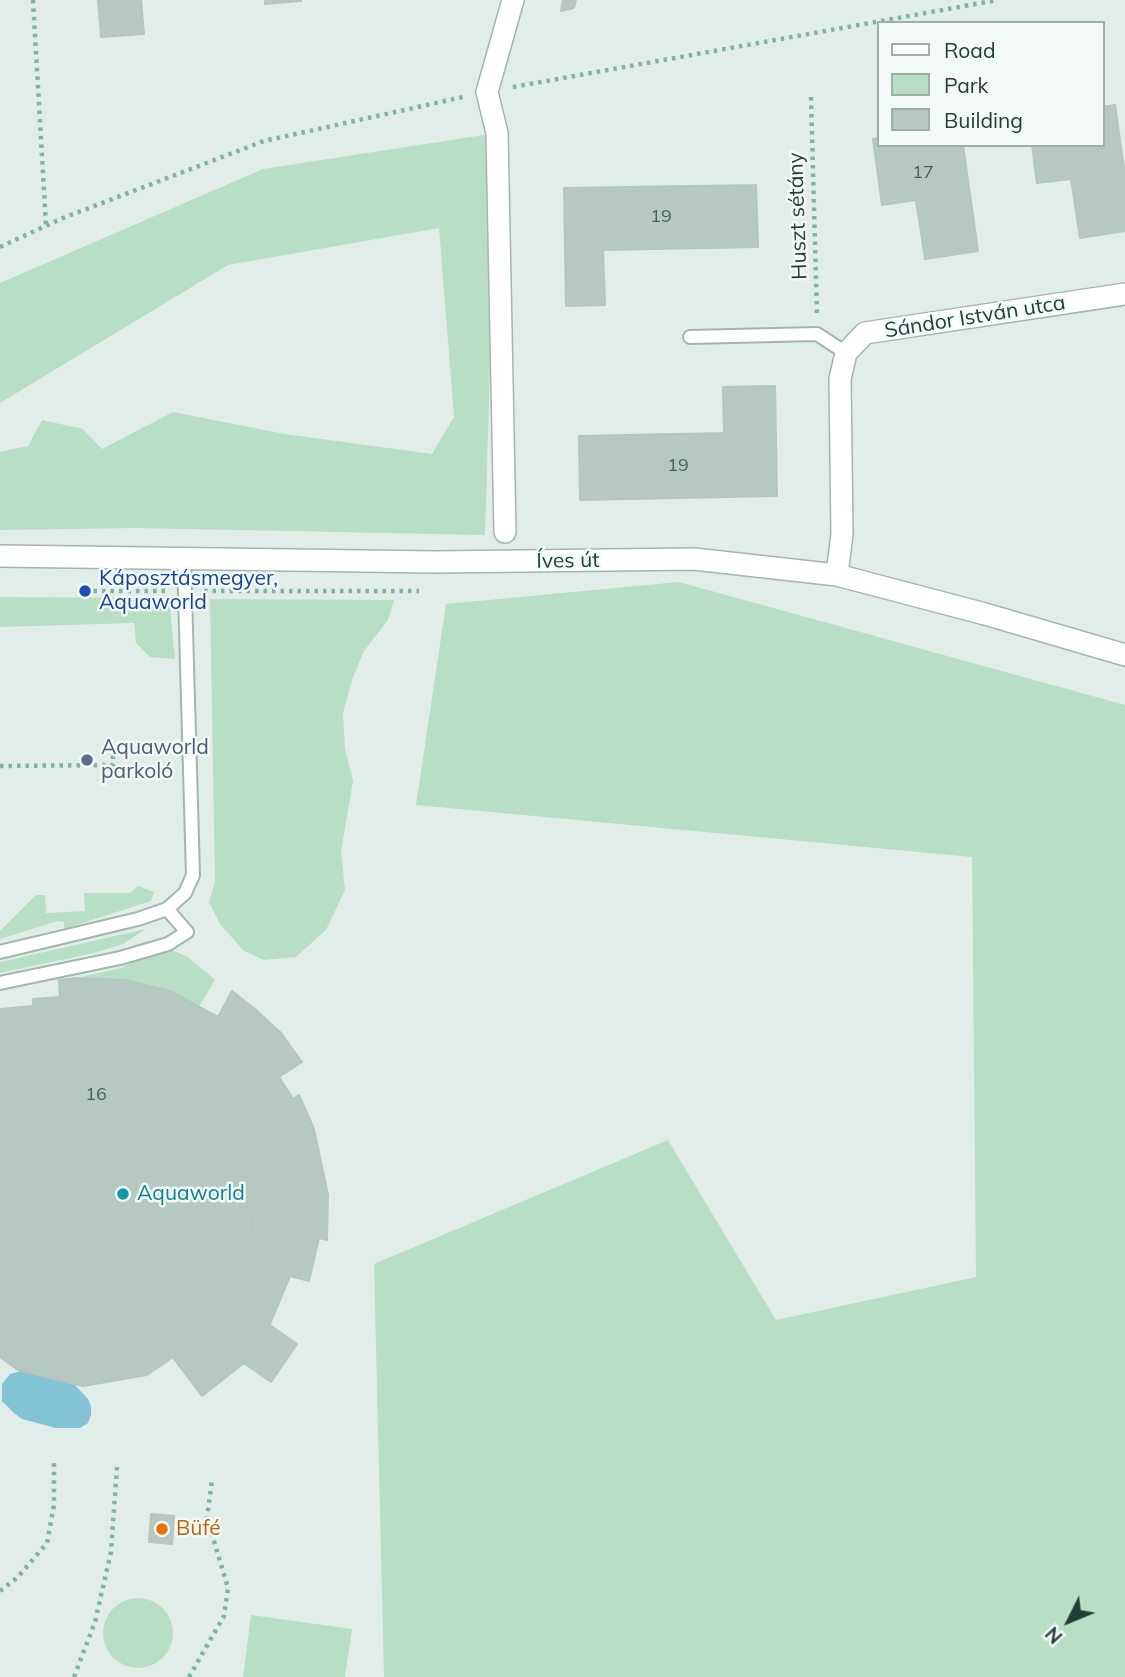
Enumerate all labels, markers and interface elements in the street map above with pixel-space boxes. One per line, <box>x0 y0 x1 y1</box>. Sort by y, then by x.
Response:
legend <box>876 21 1104 147</box>
text: Road <box>944 37 995 63</box>
text: Park <box>944 72 988 98</box>
text: Building <box>944 107 1023 133</box>
street label: Huszt sétány <box>783 152 813 280</box>
house number: 17 <box>912 162 934 184</box>
house number: 19 <box>650 206 672 228</box>
street label: Sándor István utca <box>883 290 1067 344</box>
house number: 19 <box>667 455 689 477</box>
street label: Íves út <box>536 548 600 574</box>
place label: Káposztásmegyer, Aquaworld <box>99 566 278 616</box>
marker: Káposztásmegyer, Aquaworld <box>77 583 93 599</box>
place label: Aquaworld parkoló <box>101 735 209 785</box>
marker: Aquaworld parkoló <box>79 752 95 768</box>
house number: 16 <box>85 1084 107 1106</box>
place label: Aquaworld <box>137 1181 245 1207</box>
marker: Aquaworld <box>115 1186 131 1202</box>
place label: Büfé <box>176 1516 221 1542</box>
marker: Büfé <box>154 1521 170 1537</box>
north arrow <box>1034 1586 1104 1656</box>
text: N <box>1040 1622 1067 1649</box>

